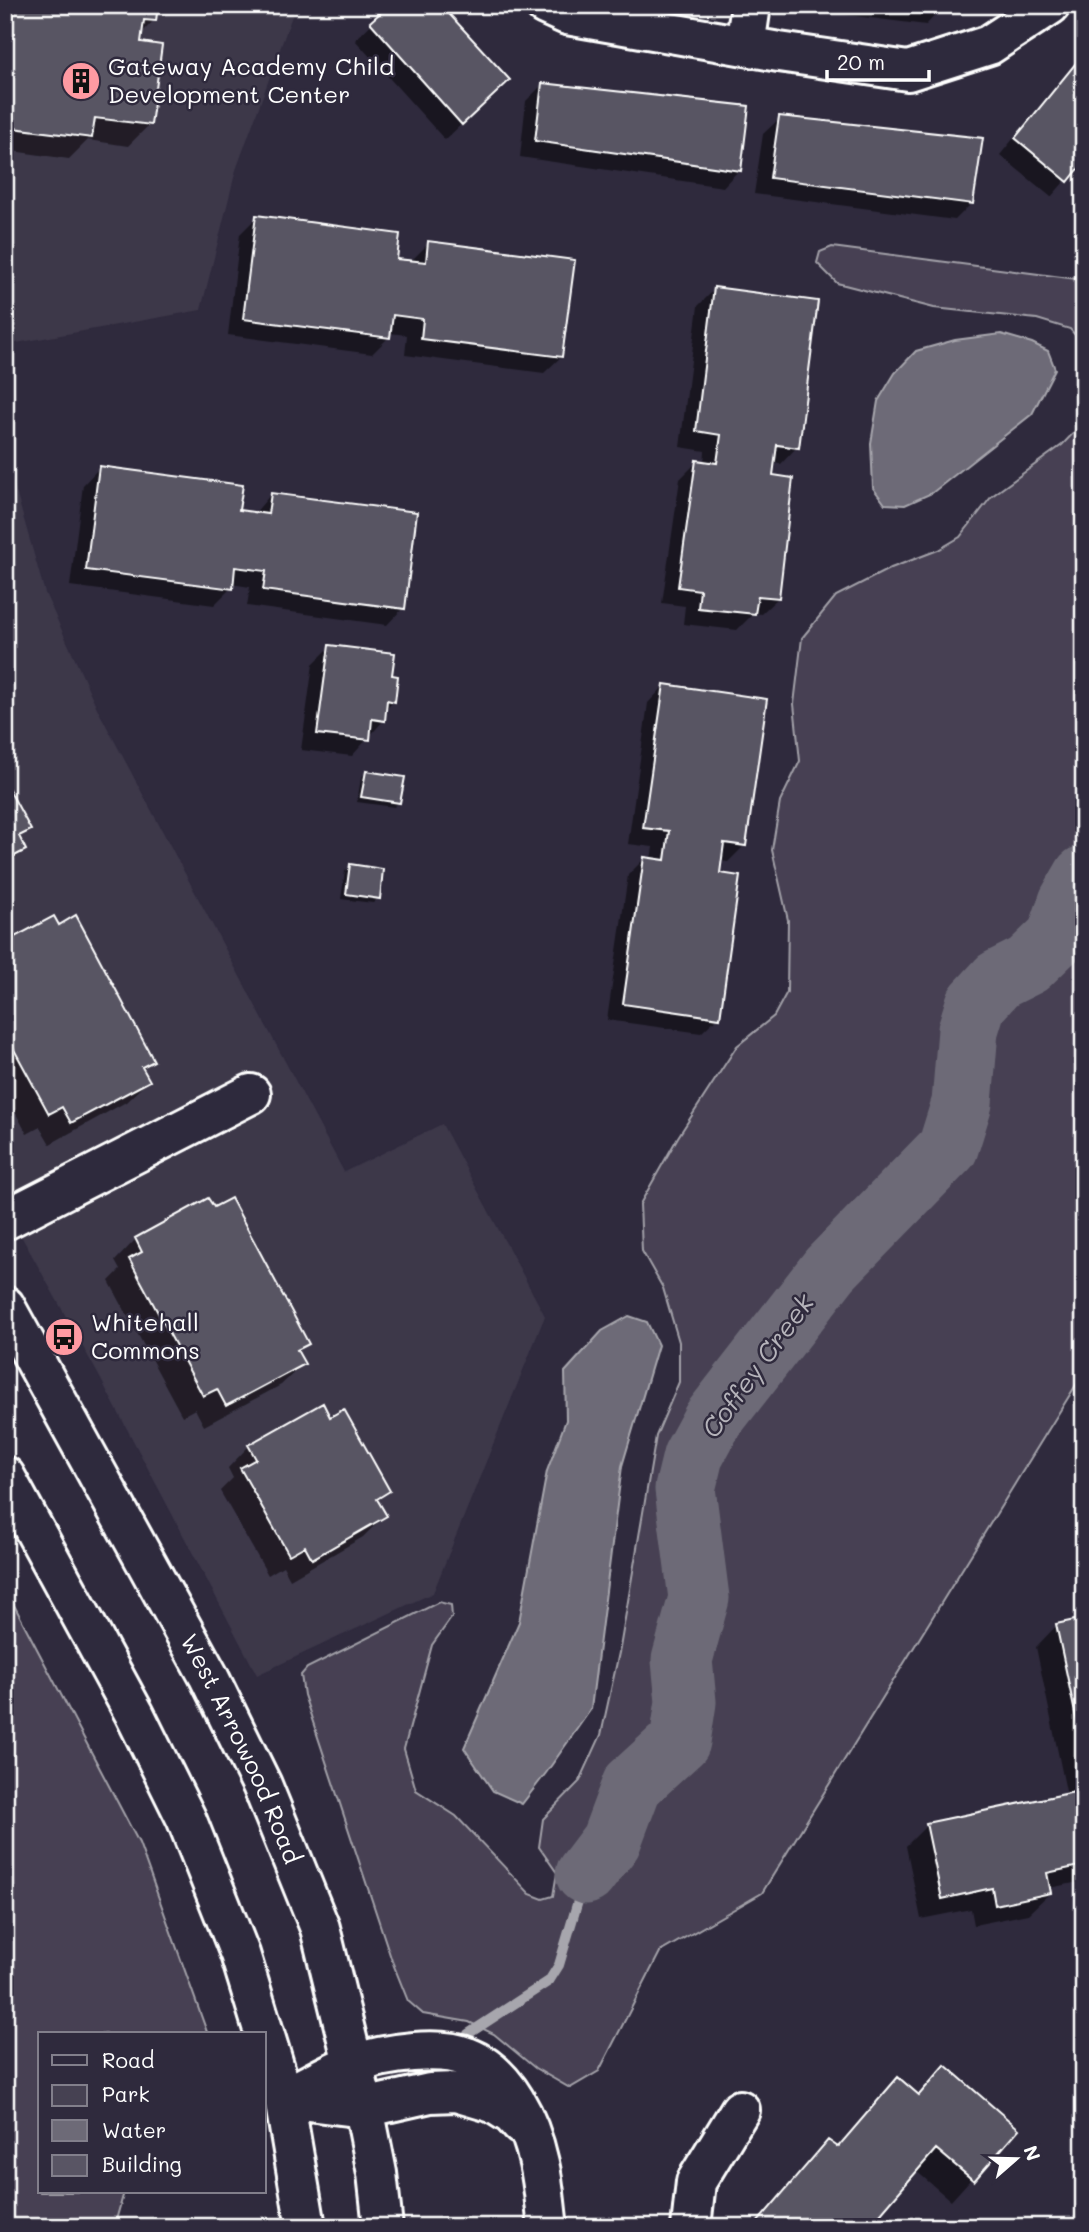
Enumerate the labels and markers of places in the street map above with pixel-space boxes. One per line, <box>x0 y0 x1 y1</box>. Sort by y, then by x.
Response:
place label: Gateway Academy Child Development Center <box>108 50 394 109</box>
building icon: Gateway Academy Child Development Center <box>60 60 102 102</box>
place label: Whitehall Commons <box>91 1306 200 1365</box>
bus stop icon: Whitehall Commons <box>43 1316 85 1358</box>

